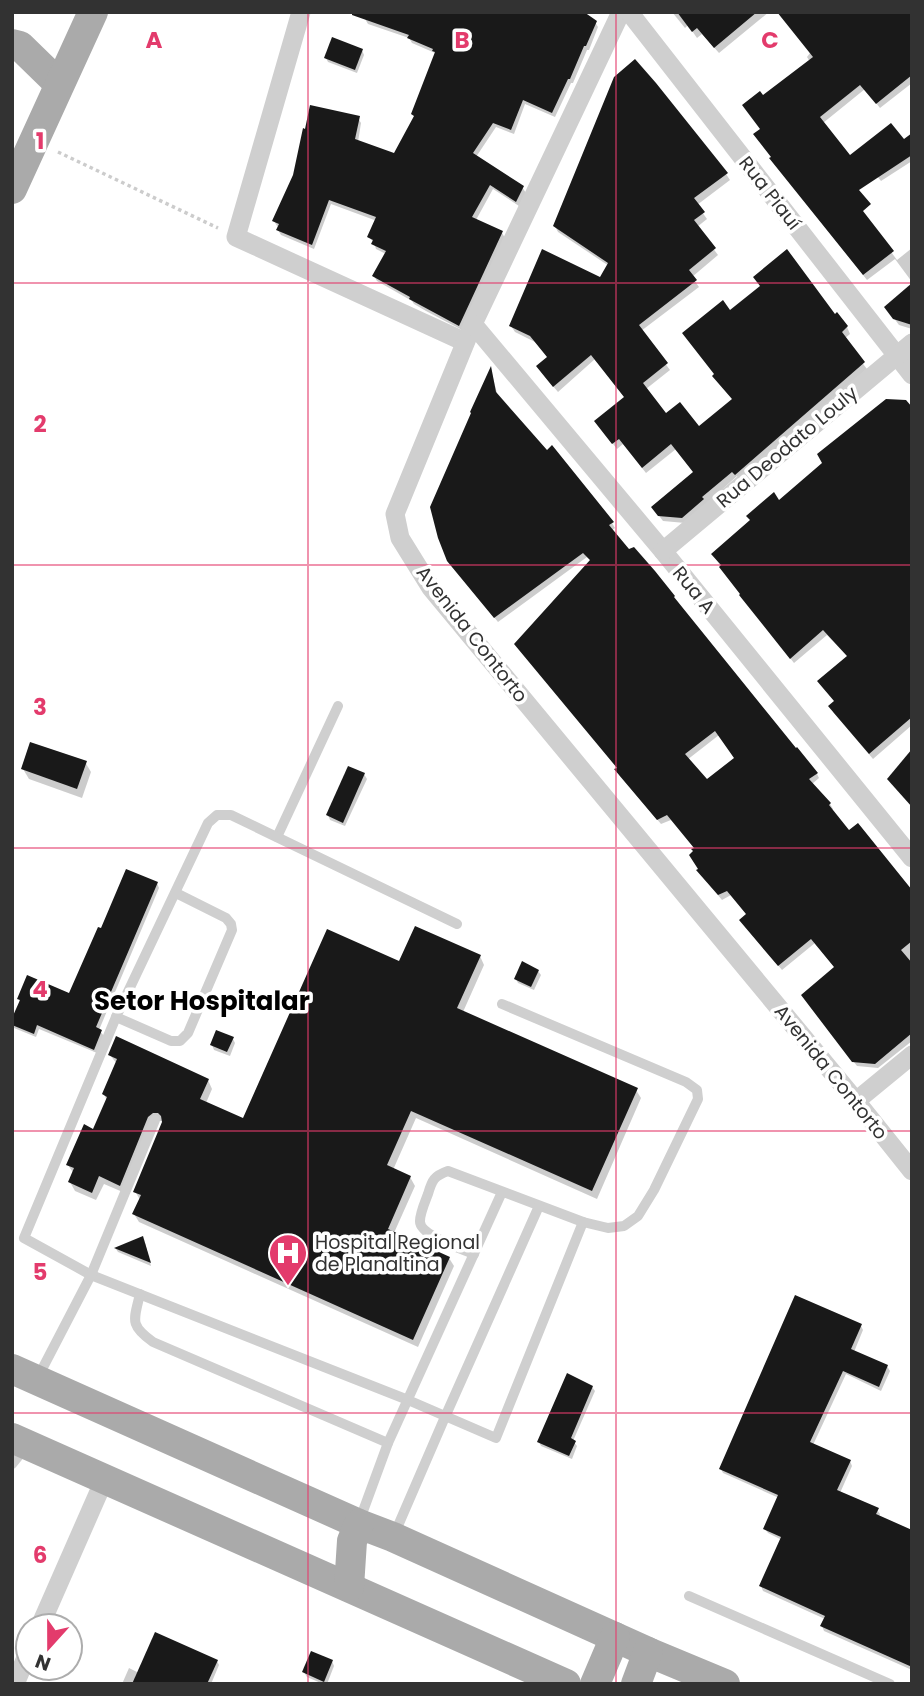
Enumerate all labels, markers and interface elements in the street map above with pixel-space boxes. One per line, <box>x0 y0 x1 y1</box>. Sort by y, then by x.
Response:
text: A <box>146 24 163 56</box>
text: B <box>454 24 470 56</box>
text: C <box>761 24 779 56</box>
text: 1 <box>36 125 44 157</box>
street label: Rua Piauí <box>733 150 808 236</box>
street label: Rua Deodato Louly <box>711 380 864 514</box>
text: 2 <box>33 408 47 440</box>
street label: Avenida Contorto <box>410 560 534 708</box>
street label: Rua A <box>666 560 722 620</box>
text: 3 <box>33 691 47 723</box>
text: 4 <box>32 973 48 1005</box>
district label: Setor Hospitalar <box>94 983 310 1019</box>
street label: Avenida Contorto <box>768 999 894 1145</box>
place label: Hospital Regional de Planaltina <box>315 1229 480 1278</box>
hospital icon: Hospital Regional de Planaltina <box>267 1232 309 1287</box>
text: 5 <box>33 1256 47 1288</box>
text: 6 <box>33 1539 47 1571</box>
north arrow <box>14 1612 84 1682</box>
text: N <box>32 1647 55 1678</box>

